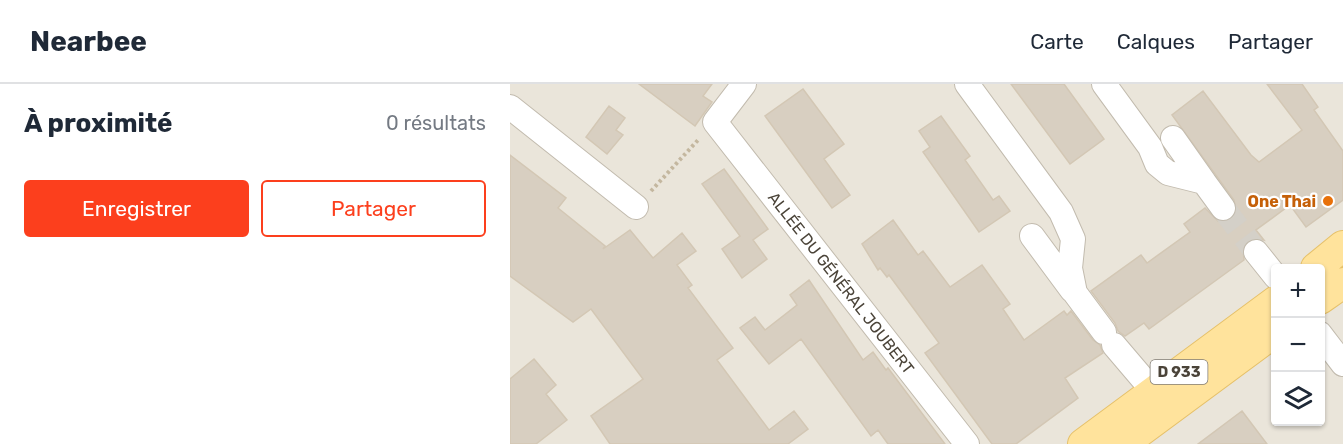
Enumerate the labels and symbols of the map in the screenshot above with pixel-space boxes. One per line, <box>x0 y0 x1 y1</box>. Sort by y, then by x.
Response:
street label: ALLÉE DU GÉNÉRAL JOUBERT <box>764 188 918 378</box>
place label: One Thai <box>1248 192 1316 211</box>
marker: One Thai <box>1321 194 1335 208</box>
road number: D 933 <box>1150 360 1208 384</box>

